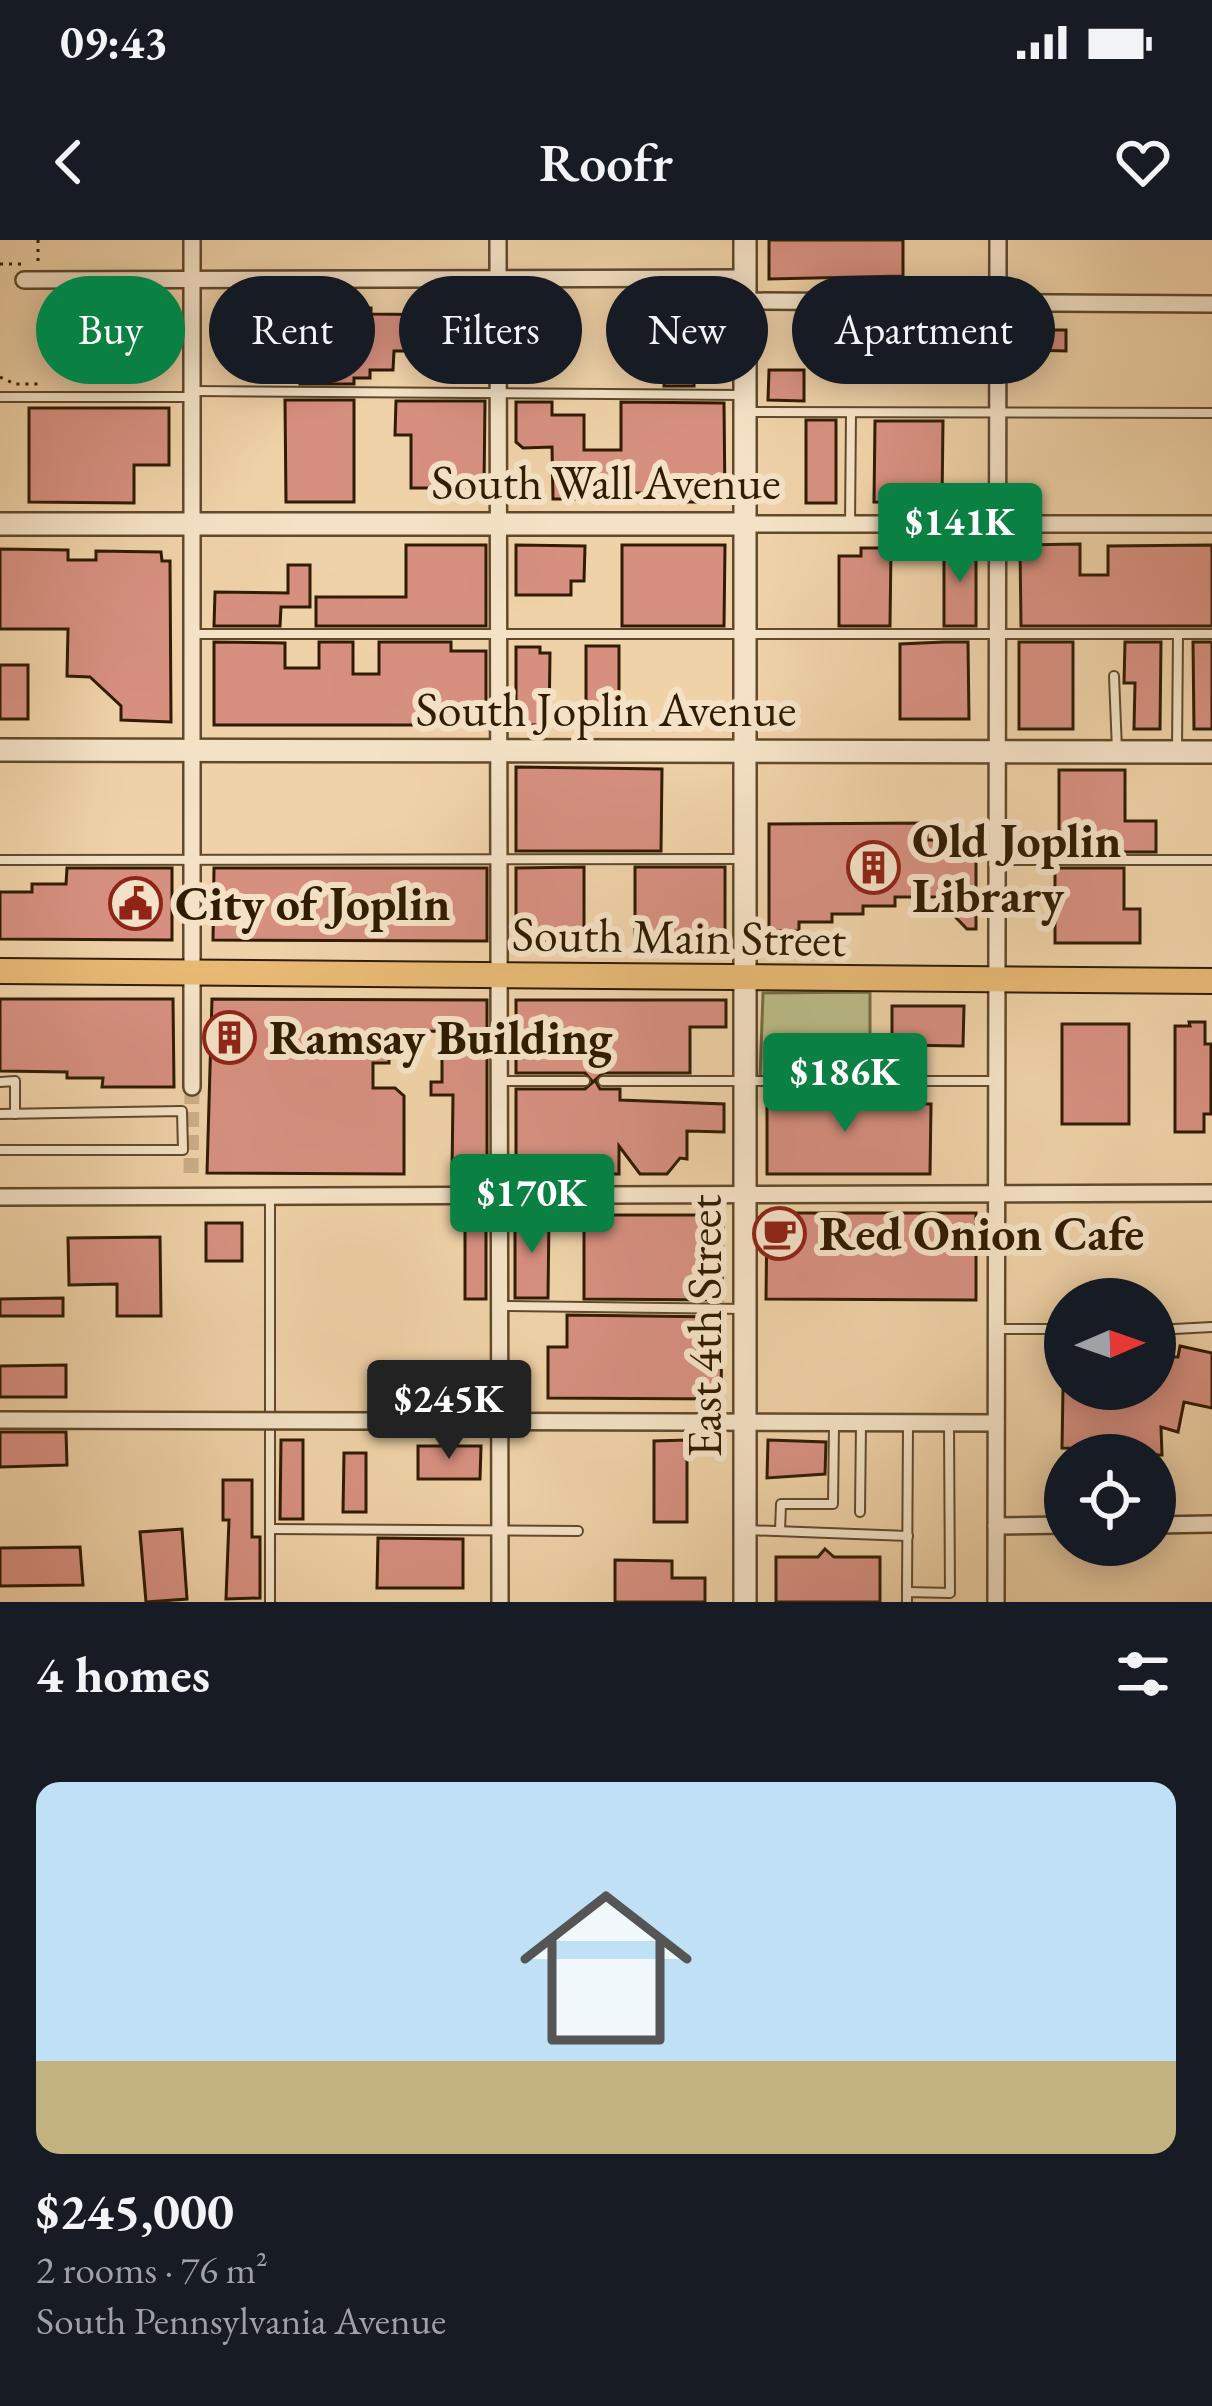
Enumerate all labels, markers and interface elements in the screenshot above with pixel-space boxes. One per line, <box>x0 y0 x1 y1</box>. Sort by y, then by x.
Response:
text: 09:43 <box>60 13 168 71</box>
text: Roofr <box>539 127 673 197</box>
icon: back <box>36 129 102 195</box>
icon: heart <box>1110 129 1176 195</box>
chip: Buy <box>36 276 185 384</box>
chip: Rent <box>209 276 375 384</box>
chip: Filters <box>399 276 582 384</box>
chip: New <box>606 276 768 384</box>
chip: Apartment <box>792 276 1055 384</box>
street label: South Wall Avenue <box>431 451 781 513</box>
pin: $141K <box>876 483 1044 585</box>
text: $141K <box>905 496 1015 547</box>
street label: South Joplin Avenue <box>415 678 797 740</box>
place label: Old Joplin Library <box>912 809 1121 926</box>
building icon: Old Joplin Library <box>845 840 901 896</box>
place label: City of Joplin <box>175 872 451 934</box>
public building icon: City of Joplin <box>108 875 164 931</box>
street label: South Main Street <box>511 902 847 970</box>
place label: Ramsay Building <box>269 1006 613 1068</box>
building icon: Ramsay Building <box>202 1009 258 1065</box>
pin: $186K <box>761 1033 929 1135</box>
text: $186K <box>790 1046 900 1097</box>
pin: $170K <box>448 1154 616 1256</box>
text: $170K <box>477 1167 587 1218</box>
street label: East 4th Street <box>673 1194 735 1458</box>
place label: Red Onion Cafe <box>819 1202 1144 1264</box>
cafe icon: Red Onion Cafe <box>752 1205 808 1261</box>
north arrow <box>1044 1278 1176 1410</box>
map controls <box>1044 1278 1176 1566</box>
pin: $245K <box>365 1360 533 1462</box>
text: $245K <box>394 1373 504 1424</box>
button: locate <box>1044 1434 1176 1566</box>
text: 4 homes <box>36 1641 210 1707</box>
icon: filters <box>1110 1641 1176 1707</box>
icon: home <box>498 1860 714 2076</box>
text: $245,000 <box>36 2178 234 2244</box>
text: 2 rooms · 76 m² <box>36 2244 268 2295</box>
text: South Pennsylvania Avenue <box>36 2295 446 2346</box>

